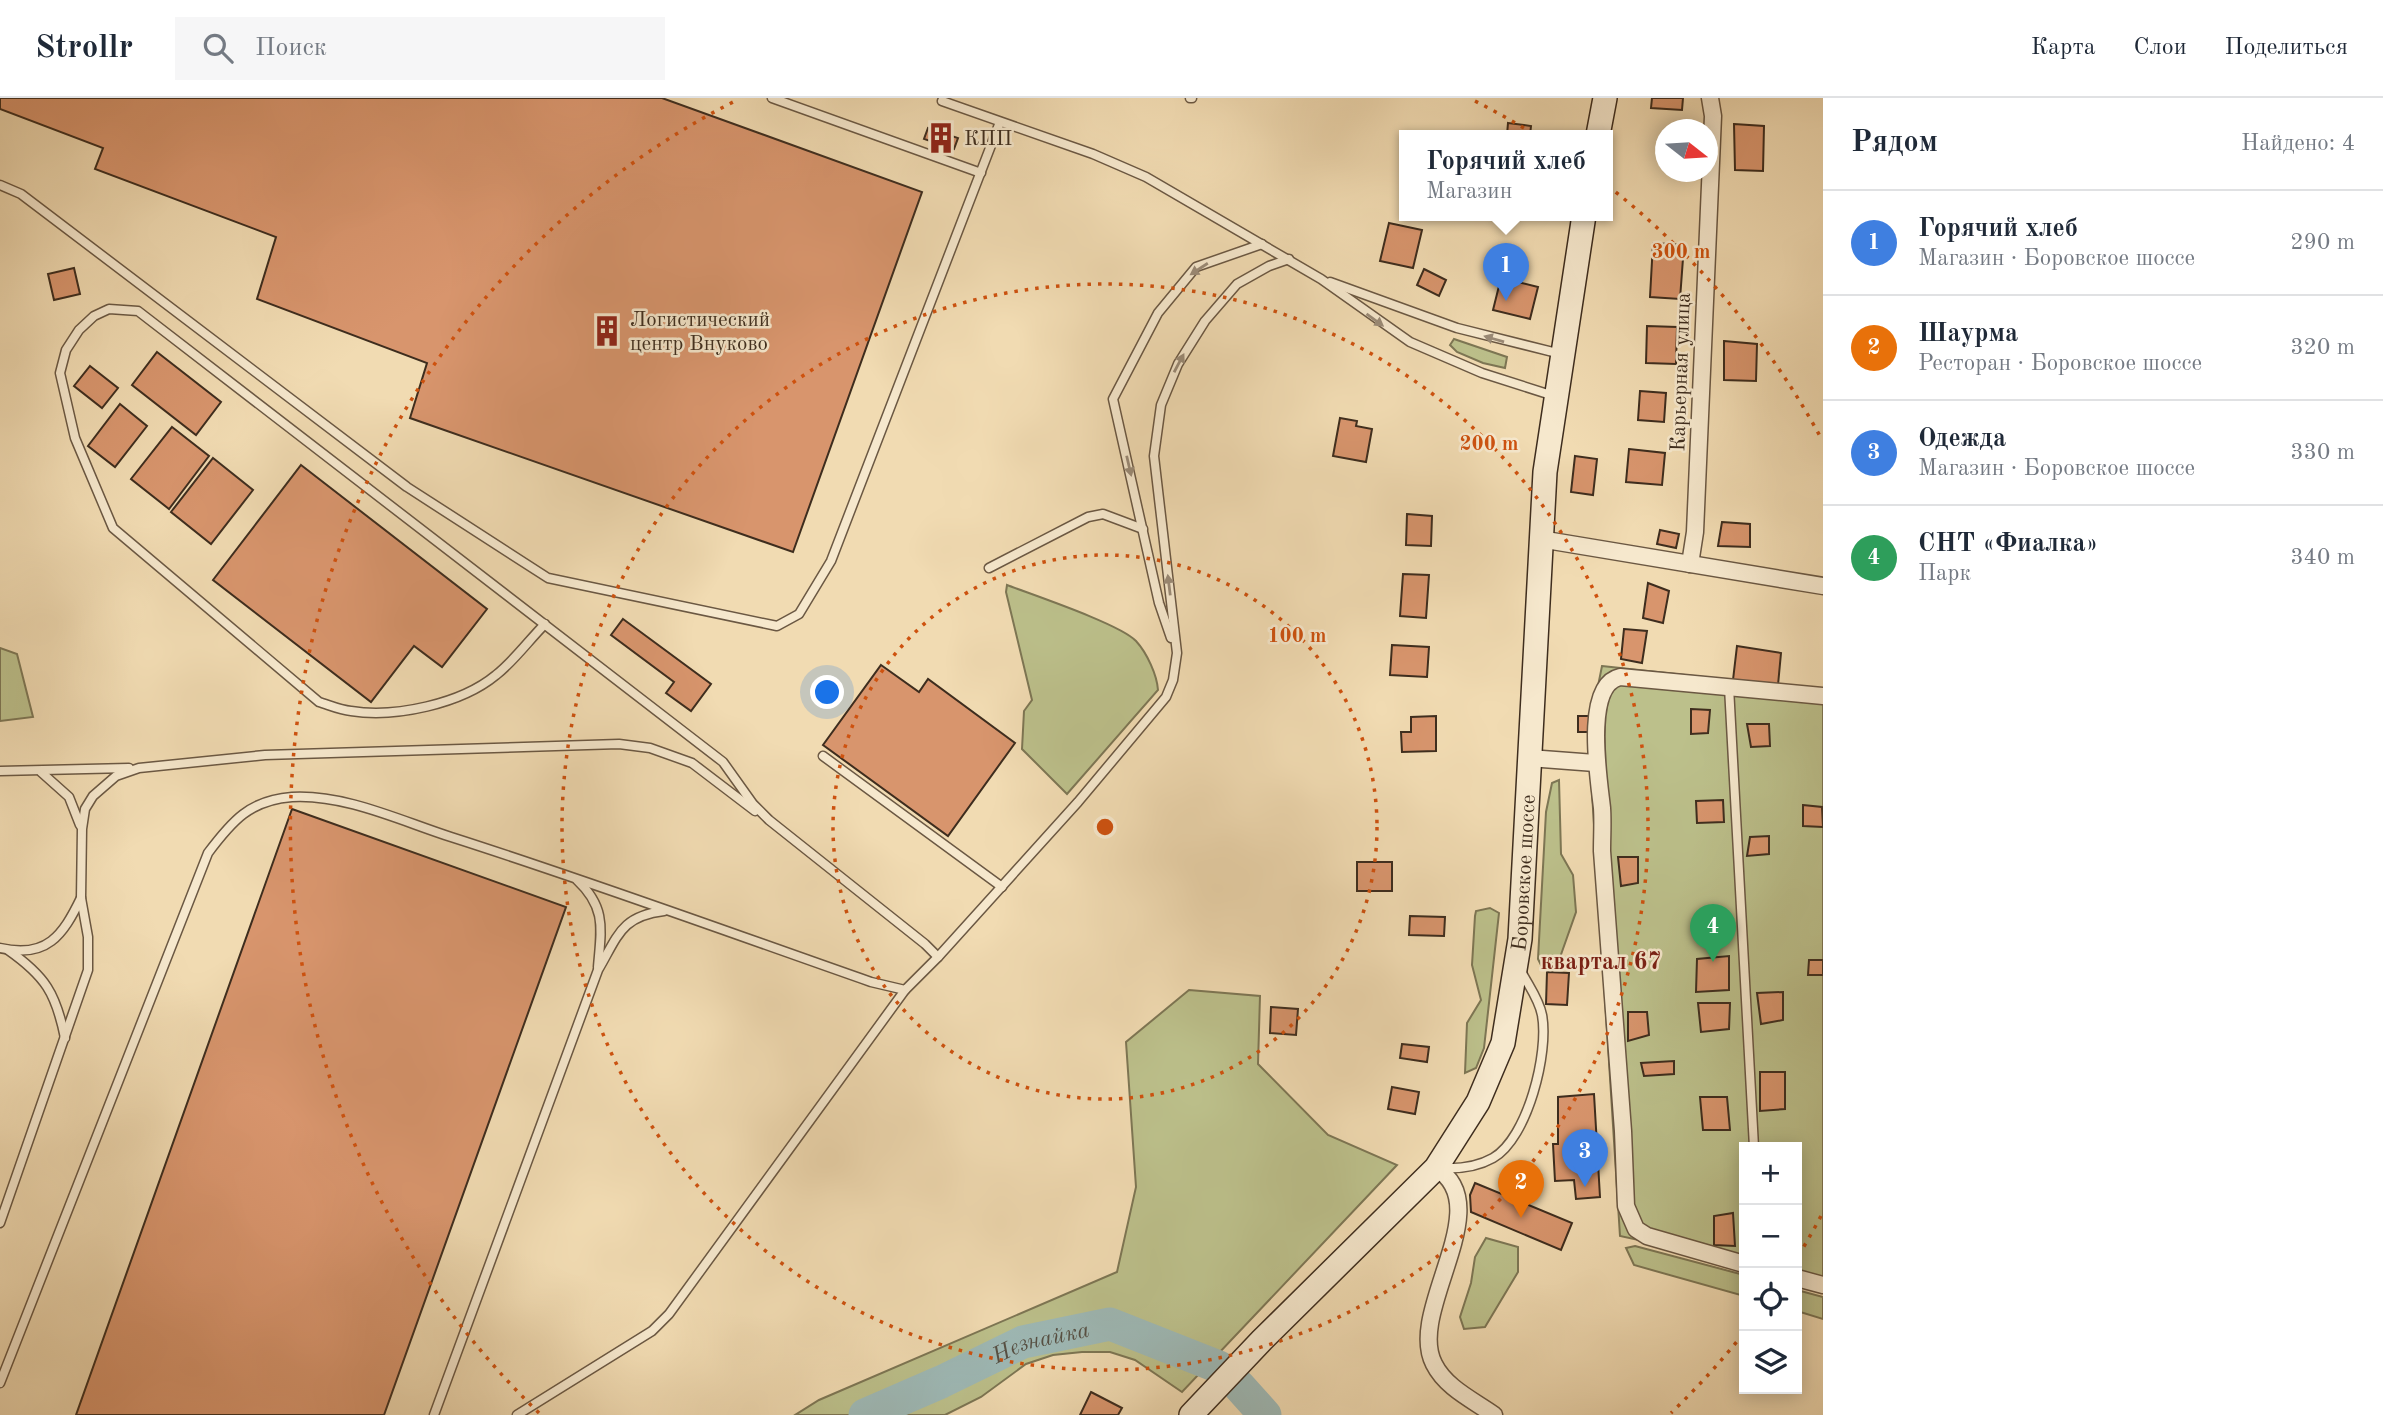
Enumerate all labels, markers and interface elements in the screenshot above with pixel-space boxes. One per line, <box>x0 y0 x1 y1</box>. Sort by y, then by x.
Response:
search box <box>175 17 665 80</box>
icon: search <box>199 29 237 67</box>
text: Strollr <box>35 32 133 65</box>
text: Поиск <box>255 35 327 61</box>
text: Карта <box>2031 36 2096 60</box>
text: Слои <box>2134 36 2187 60</box>
text: Поделиться <box>2225 36 2348 60</box>
north arrow <box>1655 119 1718 182</box>
building icon: КПП <box>924 121 958 155</box>
text: Рядом <box>1851 128 1938 158</box>
place label: КПП <box>964 129 1012 150</box>
popup <box>1399 130 1613 221</box>
text: Найдено: 4 <box>2241 132 2355 155</box>
text: Горячий хлеб <box>1426 149 1586 175</box>
text: Магазин <box>1426 180 1512 203</box>
text: Горячий хлеб <box>1918 216 2078 242</box>
text: 1 <box>1867 231 1881 254</box>
text: 290 m <box>2290 231 2355 254</box>
text: 300 m <box>1651 242 1711 263</box>
pin: 1 <box>1483 243 1529 301</box>
text: Магазин · Боровское шоссе <box>1918 247 2195 270</box>
one-way arrow <box>1189 262 1209 275</box>
street label: Карьерная улица <box>1668 292 1695 452</box>
place label: Логистический центр Внуково <box>630 310 770 355</box>
one-way arrow <box>1366 313 1385 327</box>
building icon: Логистический центр Внуково <box>590 314 624 348</box>
text: Шаурма <box>1918 321 2018 347</box>
one-way arrow <box>1483 334 1504 344</box>
text: 2 <box>1867 336 1881 359</box>
text: 320 m <box>2290 336 2355 359</box>
text: Ресторан · Боровское шоссе <box>1918 352 2202 375</box>
one-way arrow <box>1173 353 1185 373</box>
text: Одежда <box>1918 426 2006 452</box>
text: 200 m <box>1459 434 1519 455</box>
text: 3 <box>1867 441 1881 464</box>
text: 330 m <box>2290 441 2355 464</box>
one-way arrow <box>1123 455 1134 477</box>
text: Магазин · Боровское шоссе <box>1918 457 2195 480</box>
text: СНТ «Фиалка» <box>1918 531 2098 557</box>
text: 4 <box>1867 546 1881 569</box>
text: 340 m <box>2290 546 2355 569</box>
text: Парк <box>1918 562 1971 585</box>
one-way arrow <box>1163 574 1174 596</box>
text: 100 m <box>1267 626 1327 647</box>
your location <box>810 675 844 709</box>
street label: Боровское шоссе <box>1509 794 1540 953</box>
centre of rings <box>1093 815 1117 839</box>
pin: 4 <box>1690 904 1736 962</box>
district label: квартал 67 <box>1541 951 1661 975</box>
pin: 3 <box>1562 1129 1608 1187</box>
map controls <box>1739 1142 1802 1394</box>
button: + <box>1739 1142 1802 1205</box>
pin: 2 <box>1498 1160 1544 1218</box>
button: − <box>1739 1205 1802 1268</box>
button: locate <box>1739 1268 1802 1331</box>
water label: Незнайка <box>988 1319 1092 1369</box>
button: layers <box>1739 1331 1802 1394</box>

